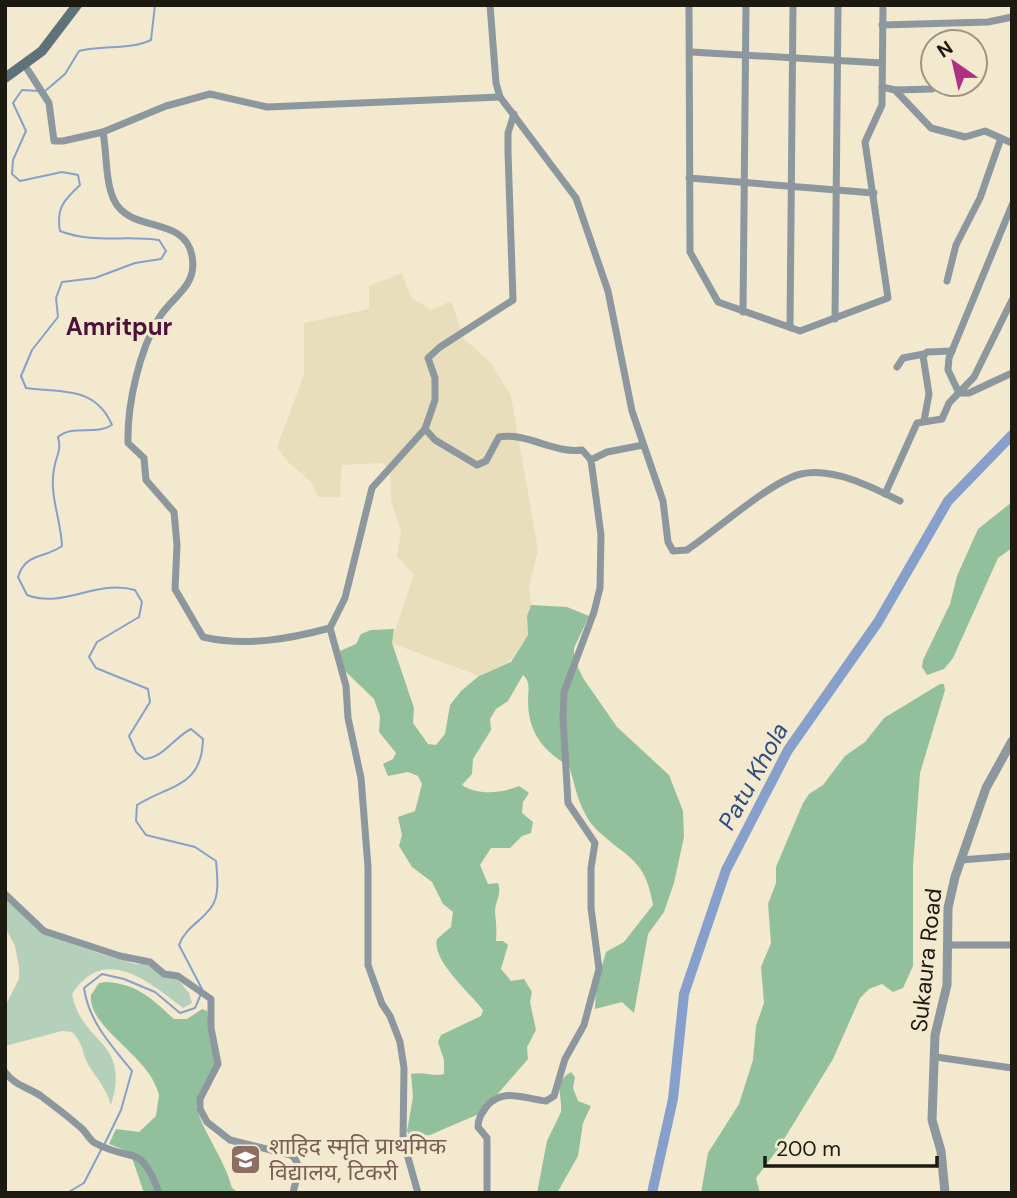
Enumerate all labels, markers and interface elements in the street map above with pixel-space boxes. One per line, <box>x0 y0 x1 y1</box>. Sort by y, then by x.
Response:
north arrow <box>919 28 989 98</box>
text: N <box>932 35 958 64</box>
district label: Amritpur <box>66 311 173 342</box>
water label: Patu Khola <box>711 717 795 835</box>
street label: Sukaura Road <box>904 887 948 1033</box>
scale bar <box>765 1124 936 1168</box>
place label: शाहिद स्मृति प्राथमिक विद्यालय, टिकरी <box>269 1131 447 1187</box>
text: 200 m <box>776 1135 841 1163</box>
school or university icon: शाहिद स्मृति प्राथमिक विद्यालय, टिकरी <box>229 1142 263 1176</box>

